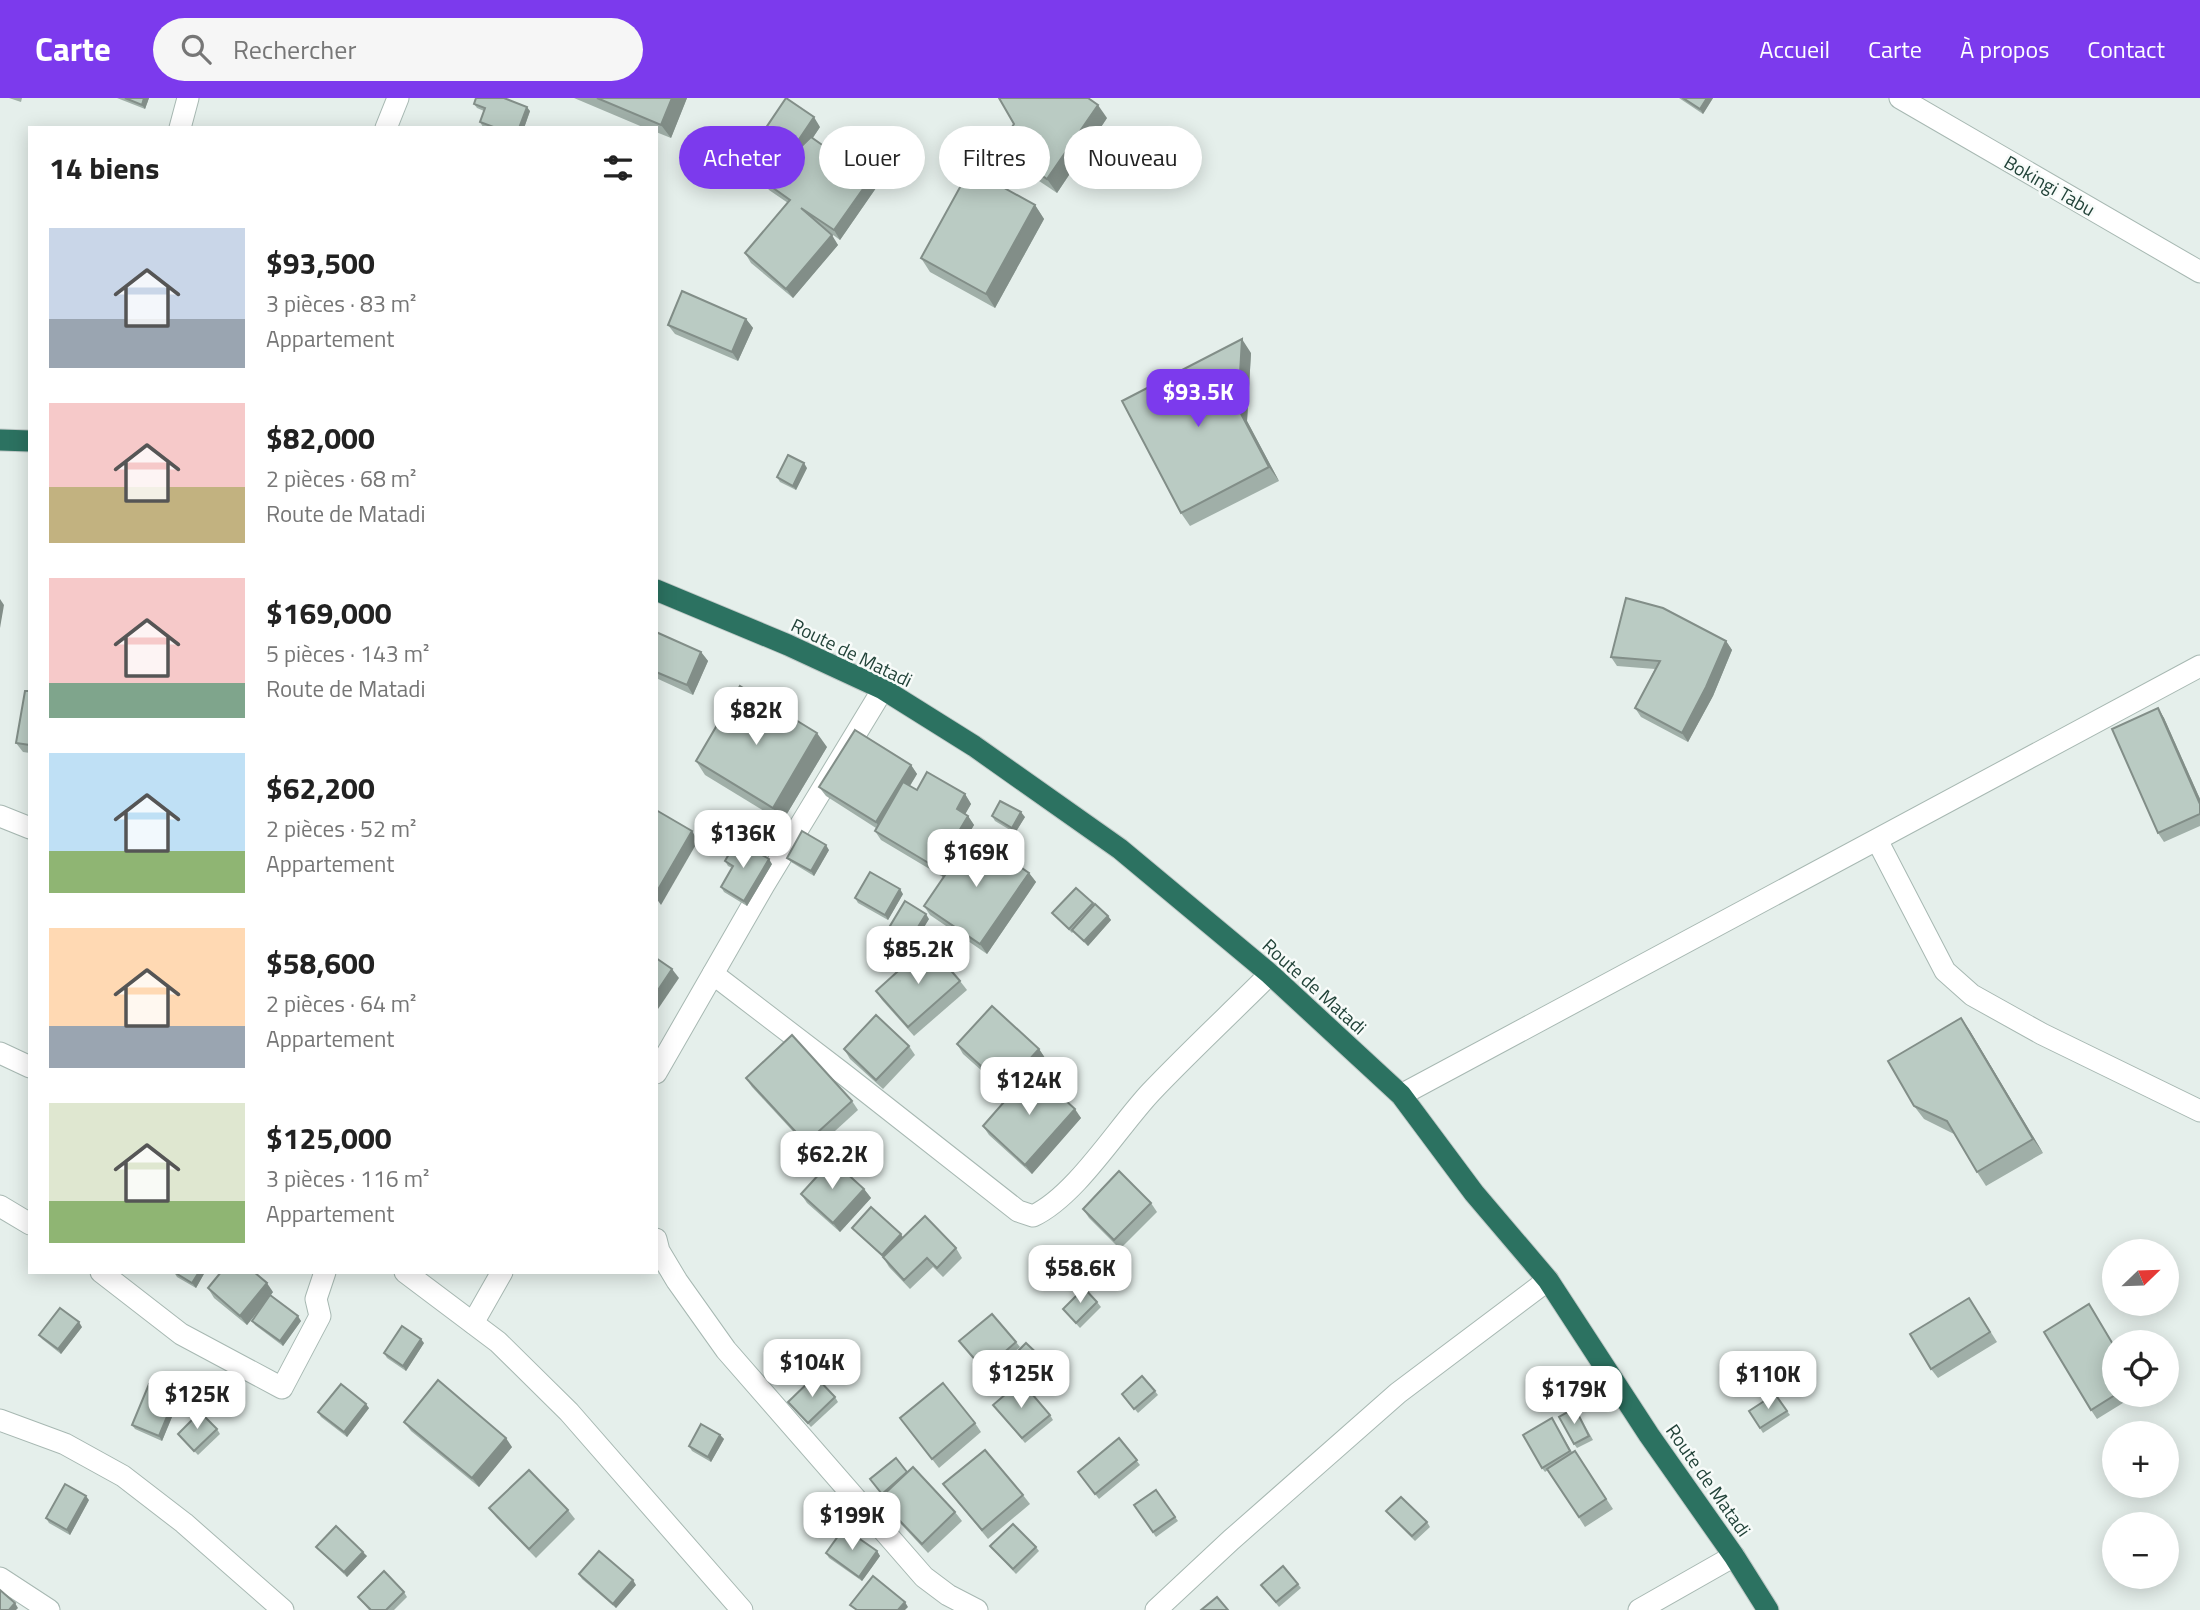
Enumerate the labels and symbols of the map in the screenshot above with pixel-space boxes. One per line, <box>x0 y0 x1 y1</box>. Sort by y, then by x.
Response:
street label: Bokingi Tabu <box>1999 147 2101 223</box>
pin: $93.5K <box>1141 370 1255 429</box>
street label: Route de Matadi <box>786 610 918 694</box>
pin: $82K <box>715 688 797 747</box>
pin: $136K <box>694 810 792 870</box>
pin: $169K <box>927 830 1025 889</box>
pin: $85.2K <box>861 926 975 986</box>
street label: Route de Matadi <box>1256 931 1374 1041</box>
pin: $124K <box>980 1058 1078 1117</box>
pin: $62.2K <box>775 1132 889 1191</box>
north arrow <box>2102 1239 2179 1316</box>
pin: $58.6K <box>1023 1246 1137 1305</box>
pin: $104K <box>763 1340 861 1399</box>
pin: $125K <box>972 1350 1070 1410</box>
pin: $110K <box>1719 1352 1817 1411</box>
pin: $179K <box>1525 1366 1623 1426</box>
pin: $125K <box>148 1372 246 1431</box>
street label: Route de Matadi <box>1659 1418 1759 1542</box>
pin: $199K <box>803 1492 901 1552</box>

